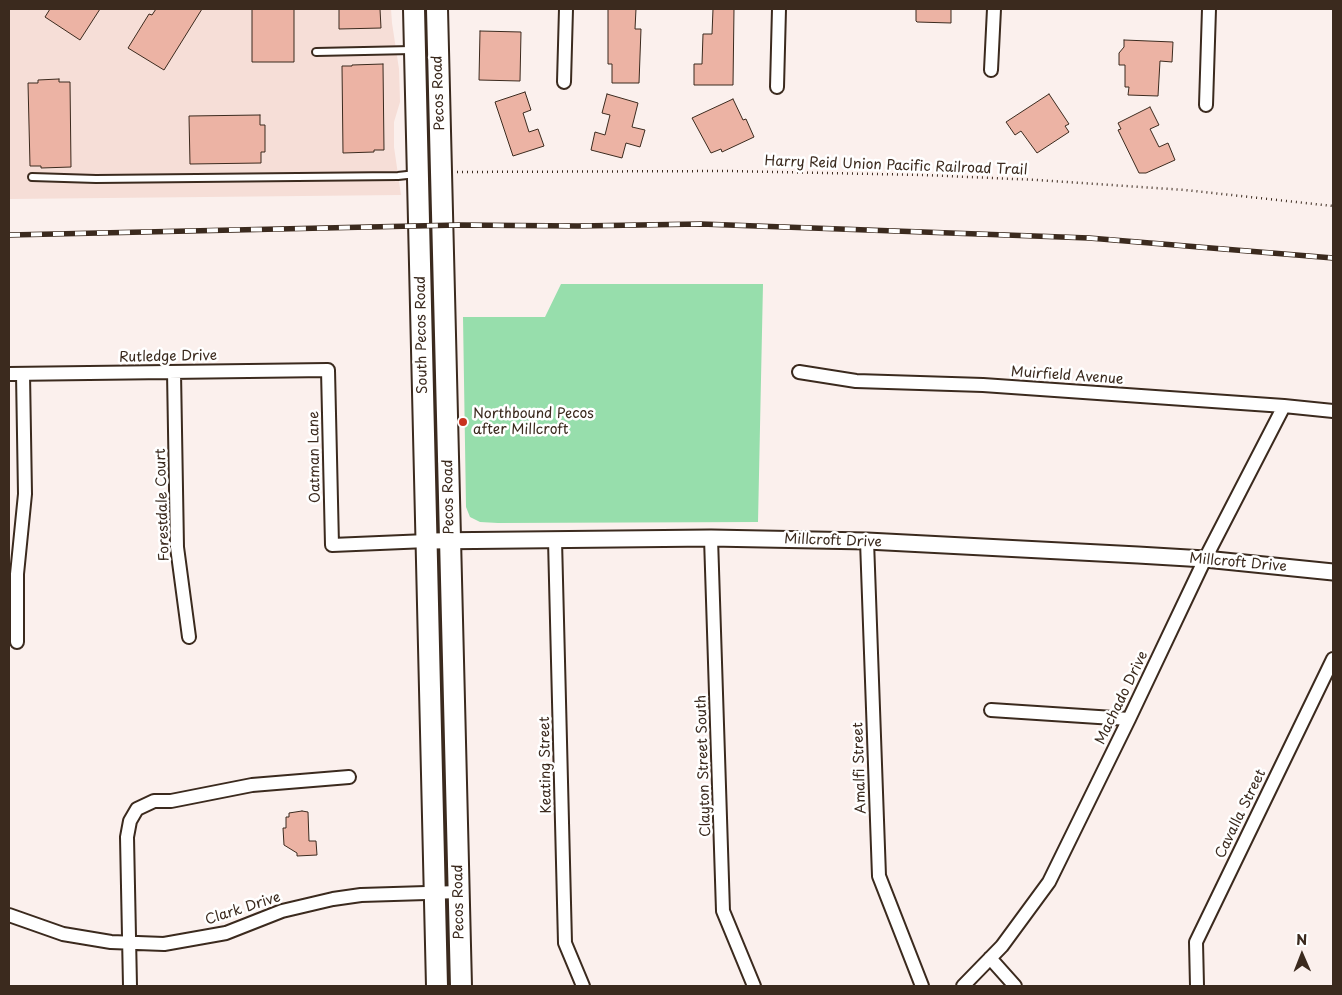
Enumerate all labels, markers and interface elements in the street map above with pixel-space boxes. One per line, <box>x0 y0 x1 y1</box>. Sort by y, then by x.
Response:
street label: Pecos Road <box>429 55 449 131</box>
street label: Harry Reid Union Pacific Railroad Trail <box>764 153 1028 179</box>
street label: South Pecos Road <box>413 276 431 394</box>
street label: Rutledge Drive <box>119 348 217 366</box>
street label: Muirfield Avenue <box>1010 364 1124 388</box>
place label: Northbound Pecos after Millcroft <box>473 406 594 438</box>
street label: Oatman Lane <box>306 411 324 503</box>
marker: Northbound Pecos after Millcroft <box>457 416 469 428</box>
street label: Forestdale Court <box>153 448 173 562</box>
street label: Pecos Road <box>440 459 458 535</box>
street label: Millcroft Drive <box>784 531 882 551</box>
street label: Millcroft Drive <box>1189 550 1287 576</box>
street label: Machado Drive <box>1092 649 1152 747</box>
street label: Clayton Street South <box>693 695 715 837</box>
street label: Keating Street <box>537 716 555 814</box>
street label: Amalfi Street <box>850 722 870 814</box>
street label: Cavalla Street <box>1212 767 1270 861</box>
street label: Pecos Road <box>450 864 468 940</box>
street label: Clark Drive <box>203 889 283 929</box>
text: N <box>1296 929 1307 950</box>
north arrow <box>1277 930 1327 980</box>

